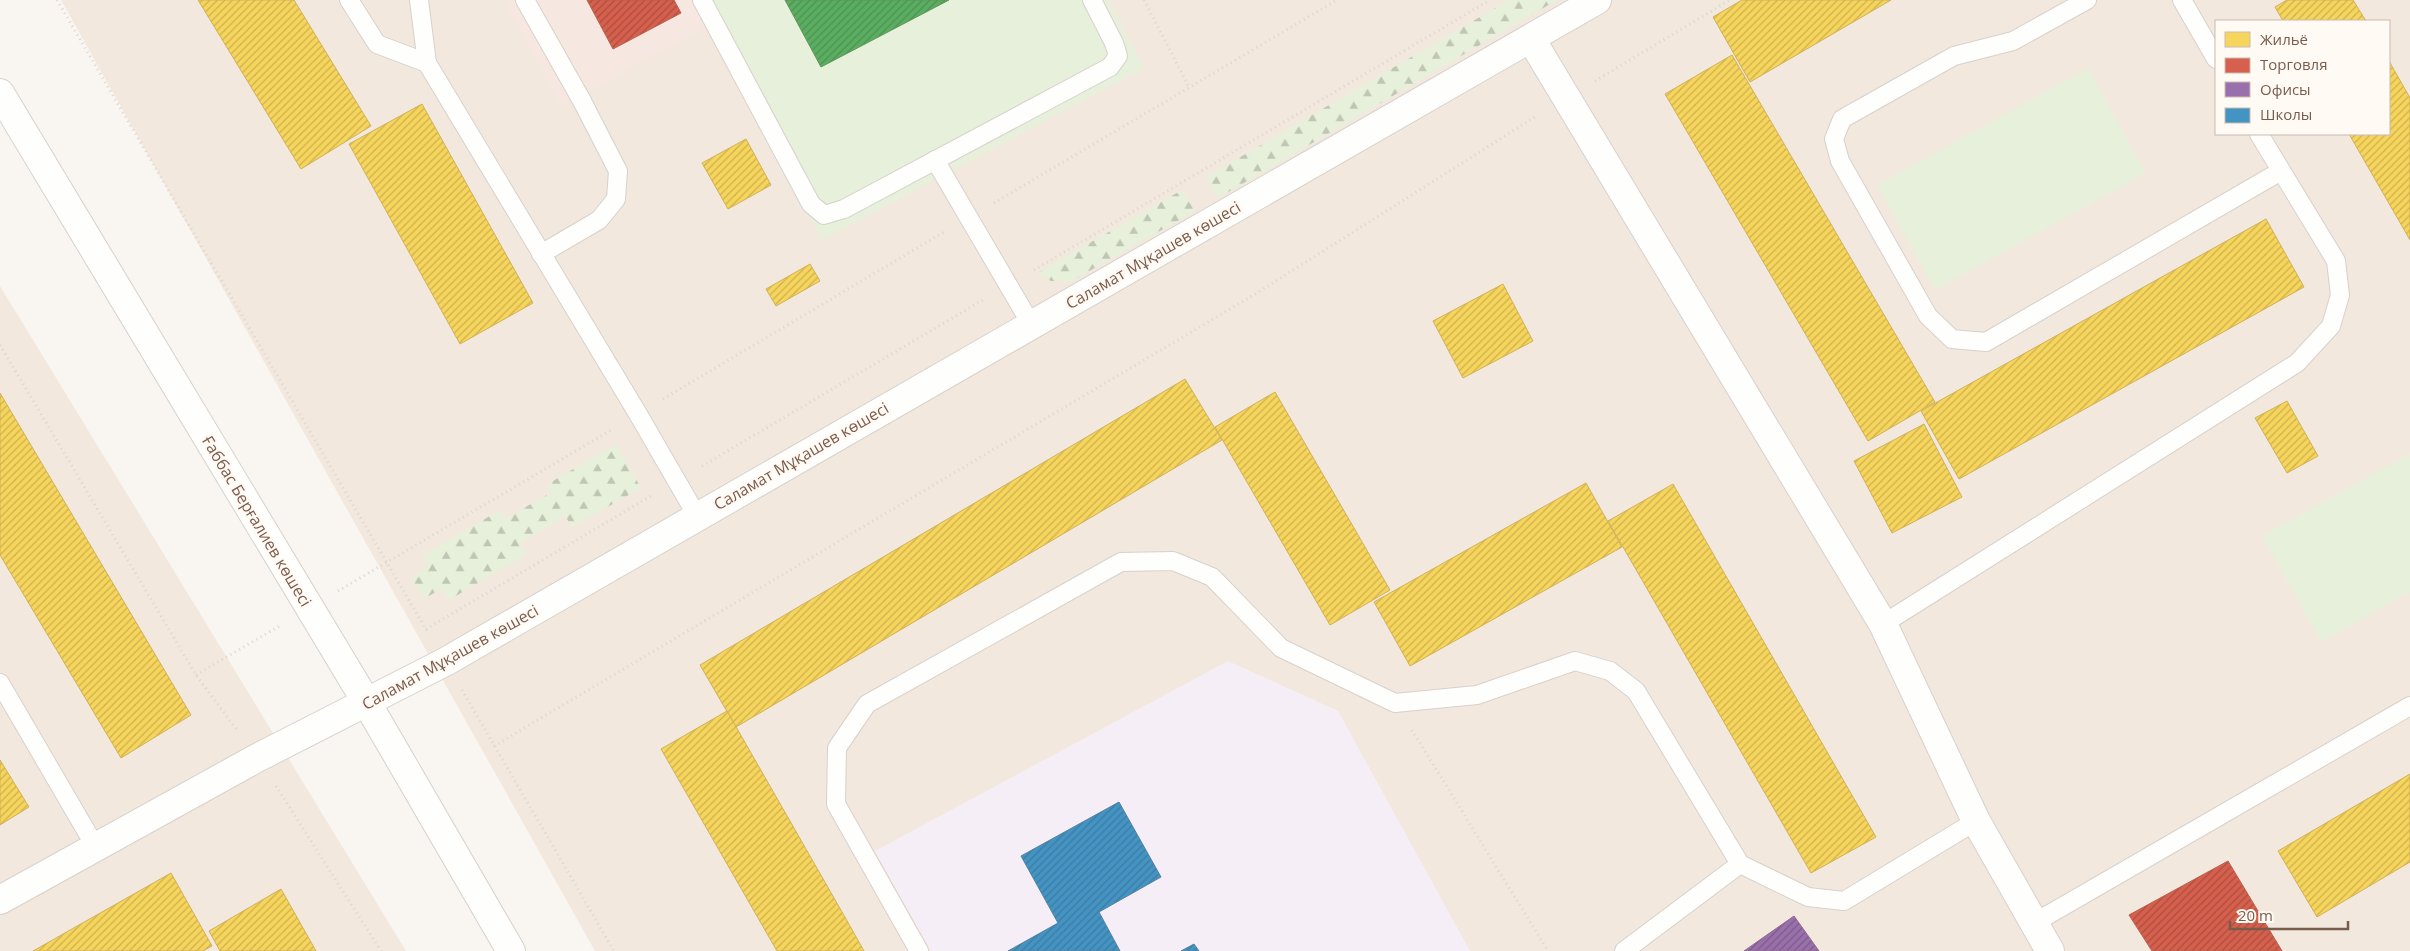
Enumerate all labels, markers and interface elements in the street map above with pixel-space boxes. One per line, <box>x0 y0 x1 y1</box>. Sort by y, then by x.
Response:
legend <box>2215 20 2390 135</box>
text: Жильё <box>2260 29 2308 49</box>
text: Торговля <box>2260 54 2327 74</box>
text: Офисы <box>2260 79 2311 99</box>
text: Школы <box>2260 104 2312 124</box>
street label: Саламат Мұқашев көшесі <box>1061 196 1245 314</box>
street label: Саламат Мұқашев көшесі <box>709 397 893 515</box>
street label: Ғаббас Берғалиев көшесі <box>197 431 317 611</box>
street label: Саламат Мұқашев көшесі <box>358 599 542 715</box>
scale bar <box>2230 898 2348 930</box>
text: 20 m <box>2238 905 2273 925</box>

